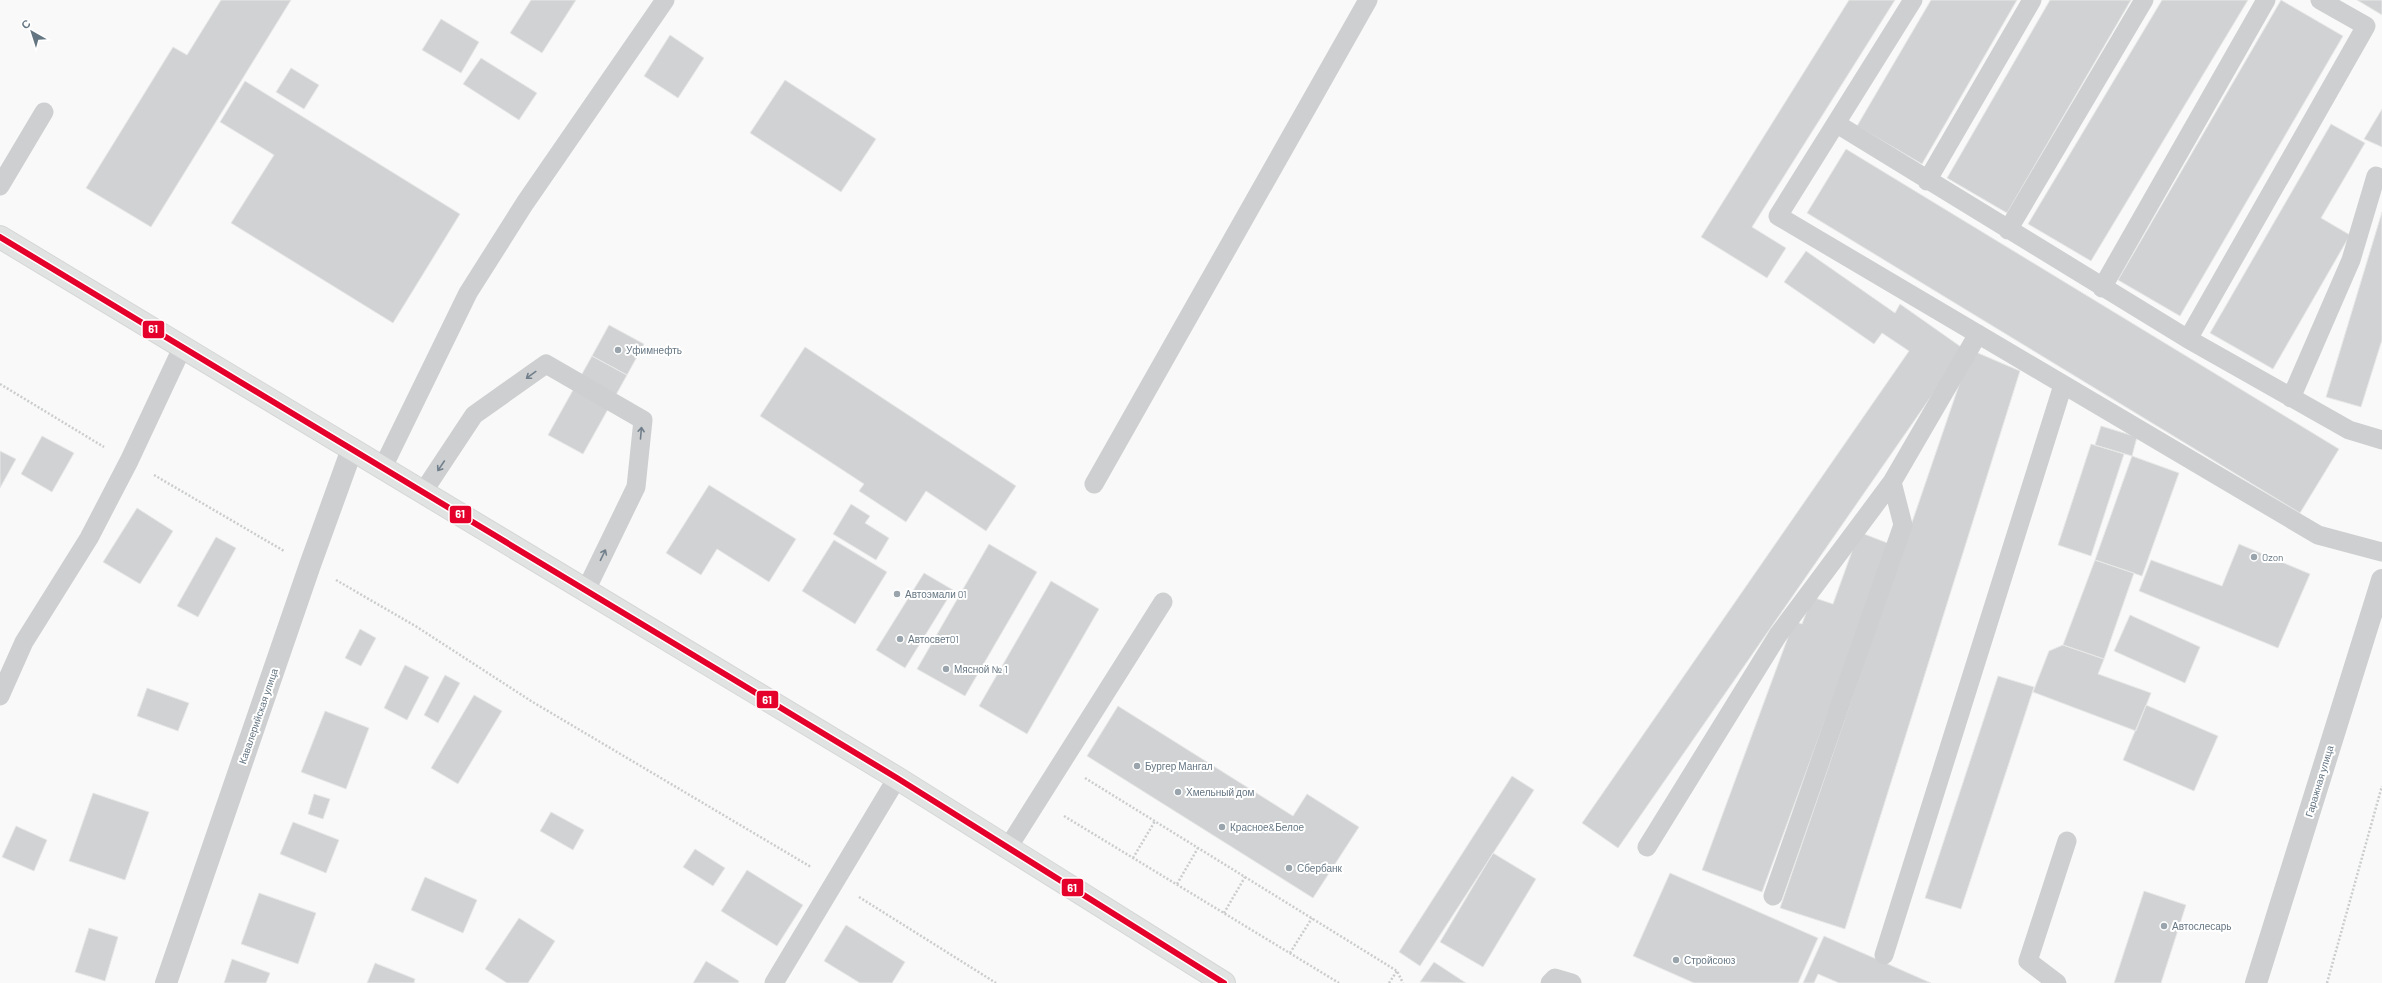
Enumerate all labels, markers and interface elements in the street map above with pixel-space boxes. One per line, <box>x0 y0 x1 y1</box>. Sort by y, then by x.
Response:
north arrow <box>12 12 52 52</box>
text: С <box>18 16 33 31</box>
line badge: 61 <box>142 320 165 339</box>
text: 61 <box>148 322 158 335</box>
place label: Уфимнефть <box>626 344 682 356</box>
marker: Уфимнефть <box>613 345 623 355</box>
one-way arrow <box>525 371 536 379</box>
one-way arrow <box>638 427 645 440</box>
one-way arrow <box>437 460 445 471</box>
line badge: 61 <box>449 505 472 524</box>
text: 61 <box>455 507 465 520</box>
one-way arrow <box>600 549 607 561</box>
place label: Ozon <box>2262 551 2284 563</box>
marker: Ozon <box>2249 552 2259 562</box>
place label: Автоэмали 01 <box>905 588 967 600</box>
marker: Автоэмали 01 <box>892 589 902 599</box>
place label: Автосвет01 <box>908 633 959 645</box>
marker: Автосвет01 <box>895 634 905 644</box>
place label: Мясной № 1 <box>954 663 1008 675</box>
marker: Мясной № 1 <box>941 664 951 674</box>
street label: Кавалерийская улица <box>236 666 280 765</box>
line badge: 61 <box>756 690 779 709</box>
text: 61 <box>762 693 772 706</box>
street label: Гаражная улица <box>2302 743 2336 818</box>
place label: Бургер Мангал <box>1145 760 1213 772</box>
marker: Бургер Мангал <box>1132 761 1142 771</box>
place label: Хмельный дом <box>1186 786 1255 798</box>
marker: Хмельный дом <box>1173 787 1183 797</box>
place label: Красное&Белое <box>1230 821 1304 833</box>
marker: Красное&Белое <box>1217 822 1227 832</box>
place label: Сбербанк <box>1297 862 1343 874</box>
marker: Сбербанк <box>1284 863 1294 873</box>
line badge: 61 <box>1061 878 1084 897</box>
text: 61 <box>1067 881 1077 894</box>
place label: Автослесарь <box>2172 920 2232 932</box>
marker: Автослесарь <box>2159 921 2169 931</box>
place label: Стройсоюз <box>1684 954 1736 966</box>
marker: Стройсоюз <box>1671 955 1681 965</box>

